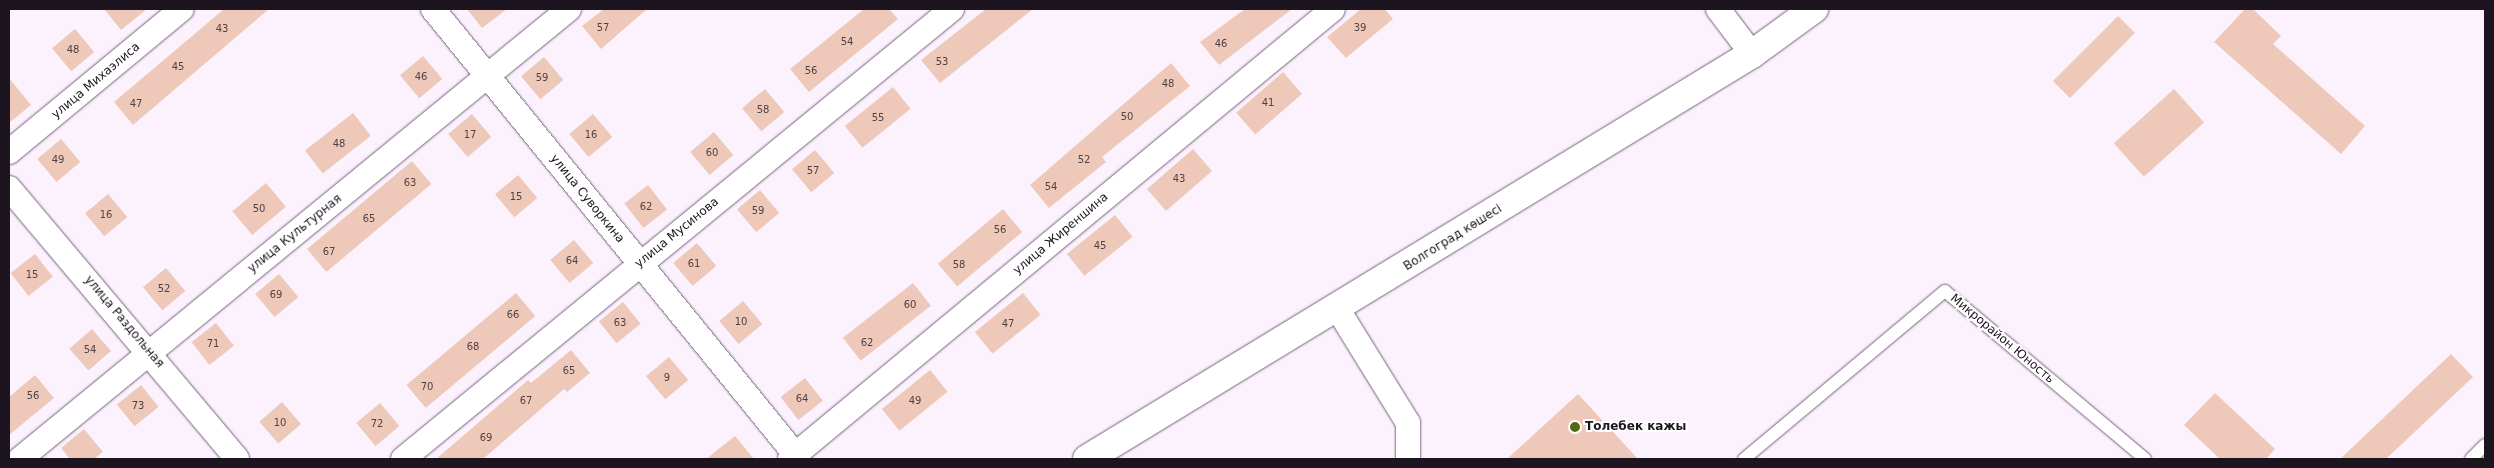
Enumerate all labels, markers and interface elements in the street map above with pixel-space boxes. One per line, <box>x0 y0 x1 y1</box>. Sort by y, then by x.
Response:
house number: 57 <box>597 22 609 34</box>
house number: 39 <box>1354 22 1366 34</box>
house number: 43 <box>216 23 228 35</box>
house number: 54 <box>841 36 853 48</box>
house number: 46 <box>1215 38 1227 50</box>
street label: улица Михаэлиса <box>49 40 143 122</box>
house number: 48 <box>67 44 79 56</box>
house number: 53 <box>936 56 948 68</box>
house number: 45 <box>172 61 184 73</box>
house number: 56 <box>805 65 817 77</box>
house number: 46 <box>415 71 427 83</box>
house number: 59 <box>536 72 548 84</box>
house number: 48 <box>1162 78 1174 90</box>
house number: 41 <box>1262 97 1274 109</box>
house number: 47 <box>130 98 142 110</box>
house number: 58 <box>757 104 769 116</box>
house number: 50 <box>1121 111 1133 123</box>
house number: 55 <box>872 112 884 124</box>
house number: 17 <box>464 129 476 141</box>
house number: 16 <box>585 129 597 141</box>
house number: 48 <box>333 138 345 150</box>
house number: 60 <box>706 147 718 159</box>
street label: улица Суворкина <box>547 152 627 246</box>
house number: 49 <box>52 154 64 166</box>
house number: 52 <box>1078 154 1090 166</box>
house number: 57 <box>807 165 819 177</box>
house number: 43 <box>1173 173 1185 185</box>
house number: 63 <box>404 177 416 189</box>
house number: 54 <box>1045 181 1057 193</box>
street label: улица Жиреншина <box>1011 190 1111 278</box>
house number: 15 <box>510 191 522 203</box>
street label: улица Культурная <box>245 192 345 276</box>
street label: улица Мусинова <box>632 195 722 271</box>
house number: 62 <box>640 201 652 213</box>
street label: Волгоград көшесі <box>1401 202 1505 274</box>
house number: 50 <box>253 203 265 215</box>
house number: 59 <box>752 205 764 217</box>
house number: 16 <box>100 209 112 221</box>
house number: 65 <box>363 213 375 225</box>
house number: 56 <box>994 224 1006 236</box>
house number: 45 <box>1094 240 1106 252</box>
house number: 67 <box>323 246 335 258</box>
house number: 64 <box>566 255 578 267</box>
house number: 61 <box>688 258 700 270</box>
house number: 58 <box>953 259 965 271</box>
house number: 15 <box>26 269 38 281</box>
street label: улица Раздольная <box>81 273 167 371</box>
house number: 52 <box>158 283 170 295</box>
house number: 69 <box>270 289 282 301</box>
street label: Микрорайон Юность <box>1947 291 2057 387</box>
house number: 60 <box>904 299 916 311</box>
house number: 66 <box>507 309 519 321</box>
house number: 10 <box>735 316 747 328</box>
house number: 63 <box>614 317 626 329</box>
house number: 47 <box>1002 318 1014 330</box>
house number: 62 <box>861 337 873 349</box>
house number: 71 <box>207 338 219 350</box>
house number: 68 <box>467 341 479 353</box>
house number: 54 <box>84 344 96 356</box>
house number: 65 <box>563 365 575 377</box>
house number: 9 <box>664 372 670 384</box>
house number: 70 <box>421 381 433 393</box>
house number: 56 <box>27 390 39 402</box>
house number: 64 <box>796 393 808 405</box>
house number: 67 <box>520 395 532 407</box>
house number: 49 <box>909 395 921 407</box>
house number: 73 <box>132 400 144 412</box>
house number: 10 <box>274 417 286 429</box>
house number: 72 <box>371 418 383 430</box>
place label: Толебек кажы <box>1585 420 1686 434</box>
marker: Толебек кажы <box>1569 421 1581 433</box>
house number: 69 <box>480 432 492 444</box>

